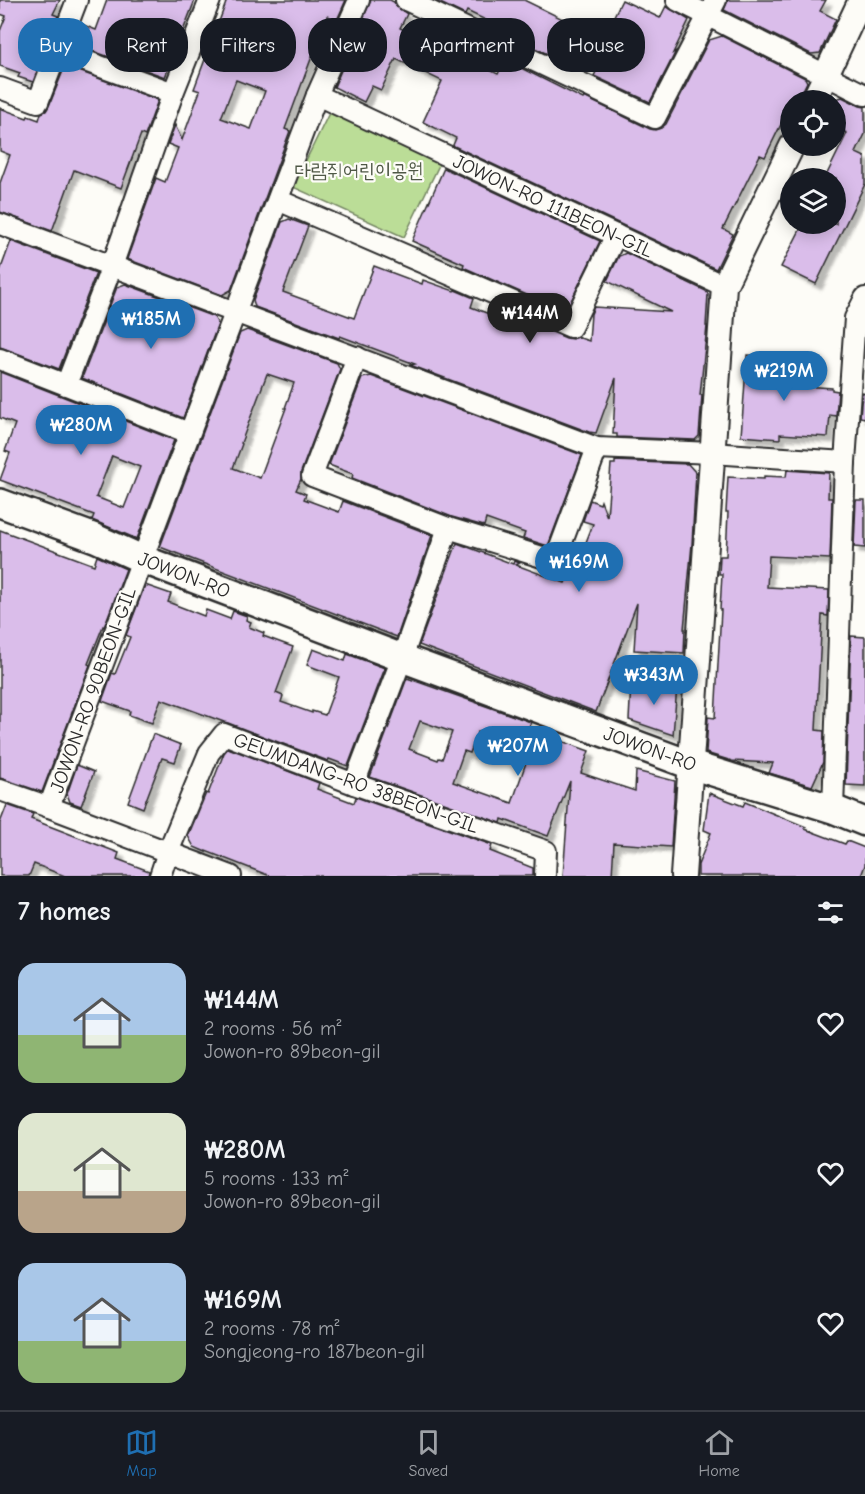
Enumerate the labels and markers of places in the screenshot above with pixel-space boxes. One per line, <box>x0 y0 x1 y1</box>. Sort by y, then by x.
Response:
pin: ₩144M <box>488 293 572 344</box>
pin: ₩185M <box>109 299 193 350</box>
pin: ₩219M <box>742 351 826 402</box>
pin: ₩280M <box>39 405 123 456</box>
pin: ₩169M <box>537 542 621 593</box>
pin: ₩343M <box>612 655 696 706</box>
pin: ₩207M <box>476 726 560 777</box>

